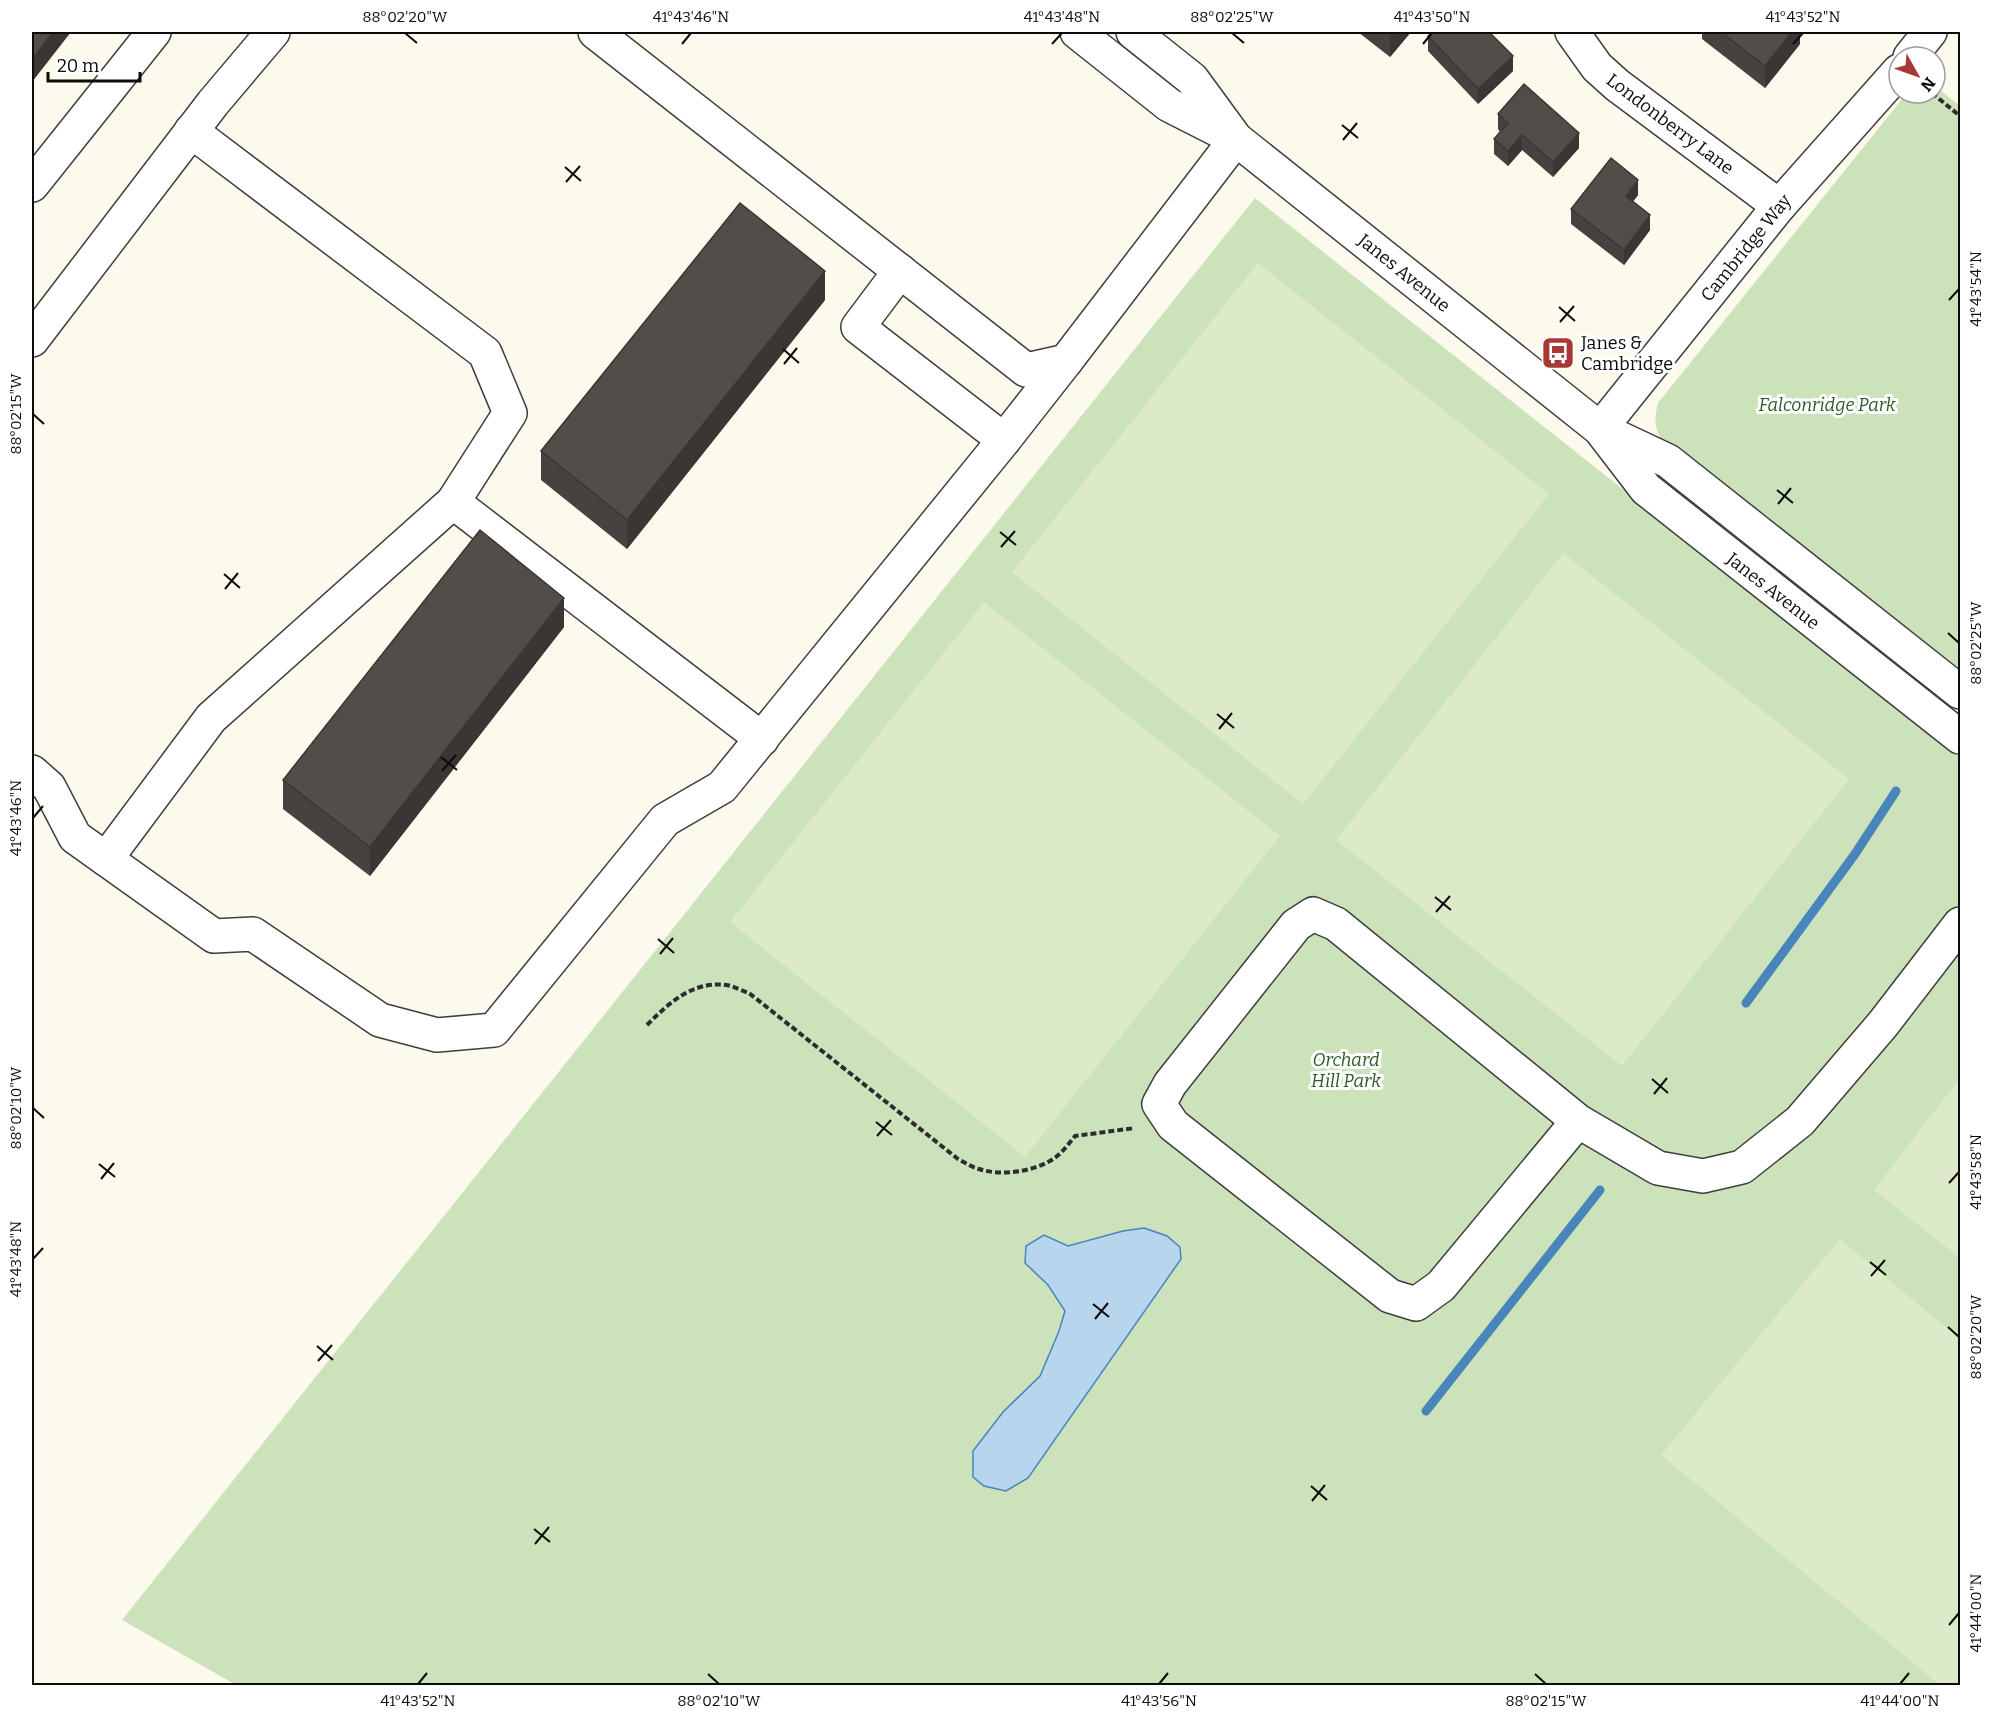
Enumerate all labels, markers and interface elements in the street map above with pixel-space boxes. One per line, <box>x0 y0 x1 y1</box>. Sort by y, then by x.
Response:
text: 88°02'20"W <box>363 8 448 26</box>
text: 41°43'46"N <box>653 8 729 26</box>
text: 41°43'48"N <box>1024 8 1100 26</box>
text: 88°02'25"W <box>1190 8 1274 26</box>
text: 41°43'50"N <box>1394 8 1470 26</box>
text: 41°43'52"N <box>1766 8 1841 26</box>
scale bar <box>48 45 140 83</box>
north arrow <box>1887 45 1947 105</box>
text: 20 m <box>57 55 99 77</box>
street label: Londonberry Lane <box>1602 69 1738 179</box>
text: N <box>1917 73 1939 95</box>
street label: Cambridge Way <box>1696 190 1796 306</box>
street label: Janes Avenue <box>1353 229 1454 317</box>
text: 41°43'54"N <box>1967 251 1985 327</box>
place label: Janes & Cambridge <box>1580 332 1673 375</box>
bus stop icon: Janes & Cambridge <box>1540 335 1576 371</box>
text: 88°02'15"W <box>7 373 25 455</box>
park label: Falconridge Park <box>1758 394 1896 416</box>
street label: Janes Avenue <box>1721 547 1824 634</box>
text: 88°02'25"W <box>1967 601 1985 685</box>
text: 41°43'46"N <box>7 780 25 856</box>
park label: Orchard Hill Park <box>1311 1049 1381 1092</box>
text: 88°02'10"W <box>7 1066 25 1149</box>
text: 41°43'58"N <box>1967 1134 1985 1210</box>
text: 41°43'48"N <box>7 1221 25 1297</box>
text: 88°02'20"W <box>1967 1294 1985 1379</box>
text: 41°44'00"N <box>1967 1573 1985 1652</box>
text: 41°43'52"N <box>381 1692 456 1710</box>
text: 88°02'10"W <box>678 1692 761 1710</box>
text: 41°43'56"N <box>1121 1692 1197 1710</box>
text: 88°02'15"W <box>1505 1692 1587 1710</box>
text: 41°44'00"N <box>1861 1692 1940 1710</box>

